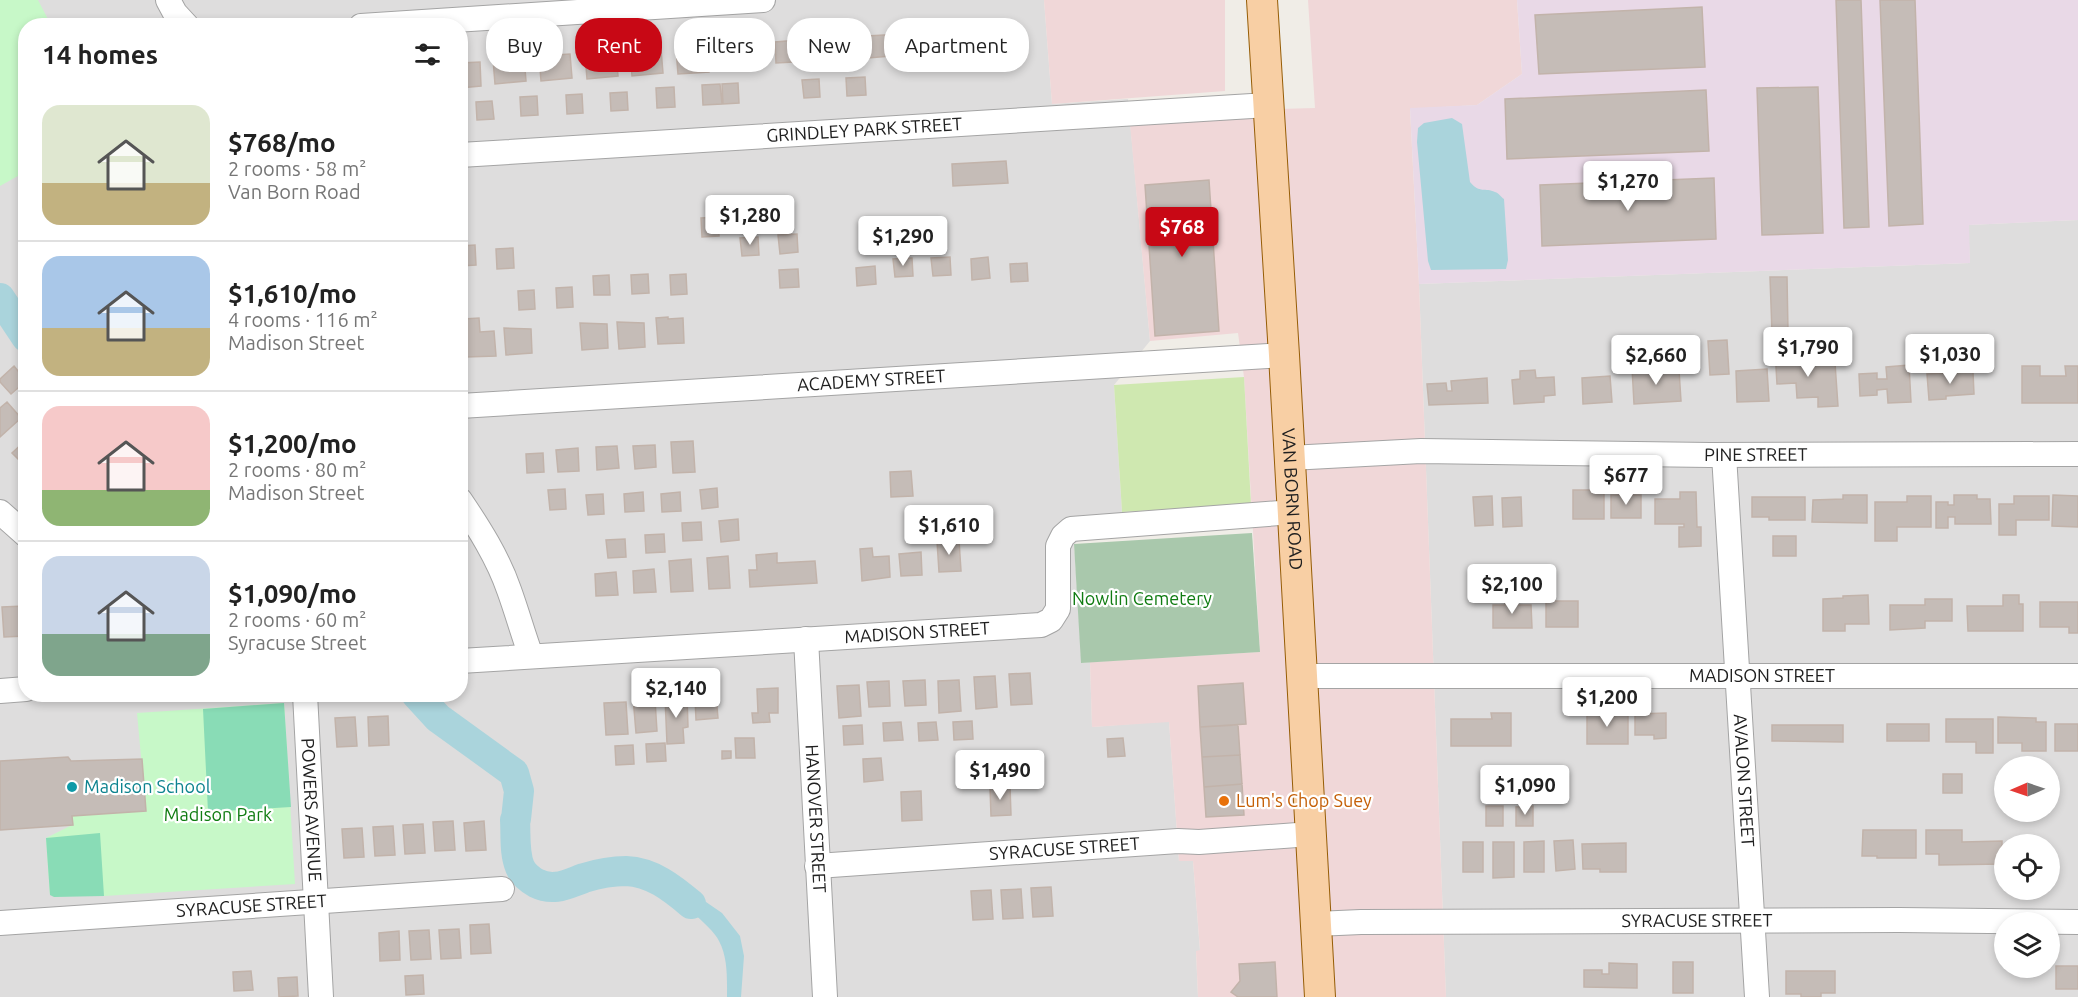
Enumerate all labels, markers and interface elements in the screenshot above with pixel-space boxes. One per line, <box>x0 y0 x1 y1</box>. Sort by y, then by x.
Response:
chip: Buy <box>486 18 563 72</box>
chip: Rent <box>575 18 662 72</box>
chip: Filters <box>674 18 775 72</box>
chip: New <box>787 18 872 72</box>
chip: Apartment <box>884 18 1029 72</box>
icon: filters <box>411 38 444 71</box>
text: 14 homes <box>42 40 158 69</box>
street label: GRINDLEY PARK STREET <box>766 113 963 145</box>
text: $768/mo <box>228 128 336 157</box>
icon: home <box>90 129 162 201</box>
text: 2 rooms · 58 m² <box>228 157 366 180</box>
pin: $1,270 <box>1579 161 1677 212</box>
text: $1,270 <box>1597 169 1659 192</box>
text: Van Born Road <box>228 180 361 203</box>
pin: $1,280 <box>701 195 799 246</box>
text: $1,280 <box>719 203 781 226</box>
pin: $768 <box>1146 207 1218 258</box>
text: $768 <box>1159 215 1205 238</box>
pin: $1,290 <box>854 216 952 267</box>
text: $1,290 <box>872 224 934 247</box>
text: $1,610/mo <box>228 279 357 308</box>
icon: home <box>90 280 162 352</box>
text: 4 rooms · 116 m² <box>228 308 378 331</box>
pin: $1,790 <box>1759 327 1857 378</box>
text: Madison Street <box>228 331 364 354</box>
pin: $1,030 <box>1901 334 1999 385</box>
pin: $2,660 <box>1607 335 1705 386</box>
text: $1,790 <box>1777 335 1839 358</box>
text: $1,030 <box>1919 342 1981 365</box>
text: $2,660 <box>1625 343 1687 366</box>
street label: ACADEMY STREET <box>796 365 946 394</box>
street label: VAN BORN ROAD <box>1279 427 1307 571</box>
text: $1,200/mo <box>228 429 357 458</box>
icon: home <box>90 430 162 502</box>
street label: PINE STREET <box>1704 444 1807 464</box>
pin: $677 <box>1590 455 1662 506</box>
text: 2 rooms · 80 m² <box>228 458 366 481</box>
text: $677 <box>1603 463 1649 486</box>
text: Madison Street <box>228 481 364 504</box>
pin: $1,610 <box>900 505 998 556</box>
text: $1,610 <box>918 513 980 536</box>
pin: $2,100 <box>1463 564 1561 615</box>
text: $2,100 <box>1481 572 1543 595</box>
text: $1,090/mo <box>228 579 357 608</box>
icon: home <box>90 580 162 652</box>
park label: Nowlin Cemetery <box>1072 588 1212 608</box>
text: 2 rooms · 60 m² <box>228 608 366 631</box>
street label: MADISON STREET <box>844 617 991 646</box>
text: Syracuse Street <box>228 631 367 654</box>
street label: MADISON STREET <box>1689 665 1835 685</box>
pin: $2,140 <box>627 668 725 719</box>
text: $2,140 <box>645 676 707 699</box>
pin: $1,200 <box>1558 677 1656 728</box>
text: $1,200 <box>1576 685 1638 708</box>
street label: AVALON STREET <box>1731 713 1759 848</box>
street label: POWERS AVENUE <box>298 737 326 882</box>
street label: HANOVER STREET <box>803 744 830 893</box>
pin: $1,490 <box>951 750 1049 801</box>
north arrow <box>1994 756 2060 822</box>
map controls <box>1994 756 2060 978</box>
text: $1,490 <box>969 758 1031 781</box>
pin: $1,090 <box>1476 765 1574 816</box>
text: $1,090 <box>1494 773 1556 796</box>
place label: Madison School <box>84 776 211 796</box>
marker: Madison School <box>65 780 79 794</box>
place label: Lum's Chop Suey <box>1236 790 1372 810</box>
marker: Lum's Chop Suey <box>1217 794 1231 808</box>
park label: Madison Park <box>164 804 272 824</box>
street label: SYRACUSE STREET <box>988 833 1140 863</box>
button: locate <box>1994 834 2060 900</box>
street label: SYRACUSE STREET <box>175 890 327 920</box>
street label: SYRACUSE STREET <box>1621 909 1773 930</box>
button: layers <box>1994 912 2060 978</box>

